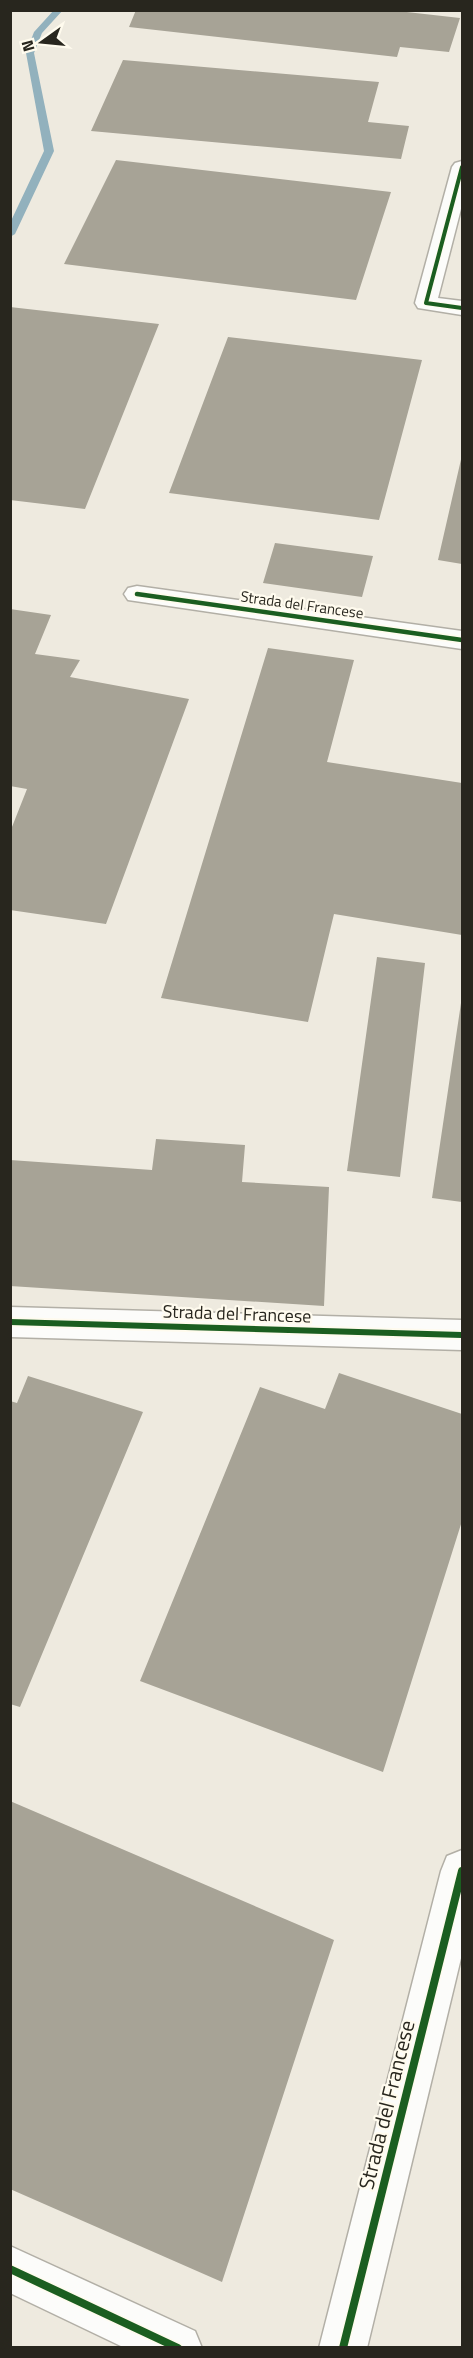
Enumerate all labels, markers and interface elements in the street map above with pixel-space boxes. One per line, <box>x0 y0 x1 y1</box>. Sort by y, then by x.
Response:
north arrow <box>12 12 72 72</box>
text: N <box>14 37 41 54</box>
street label: Strada del Francese <box>239 584 365 625</box>
street label: Strada del Francese <box>162 1297 312 1330</box>
street label: Strada del Francese <box>350 2017 423 2193</box>

